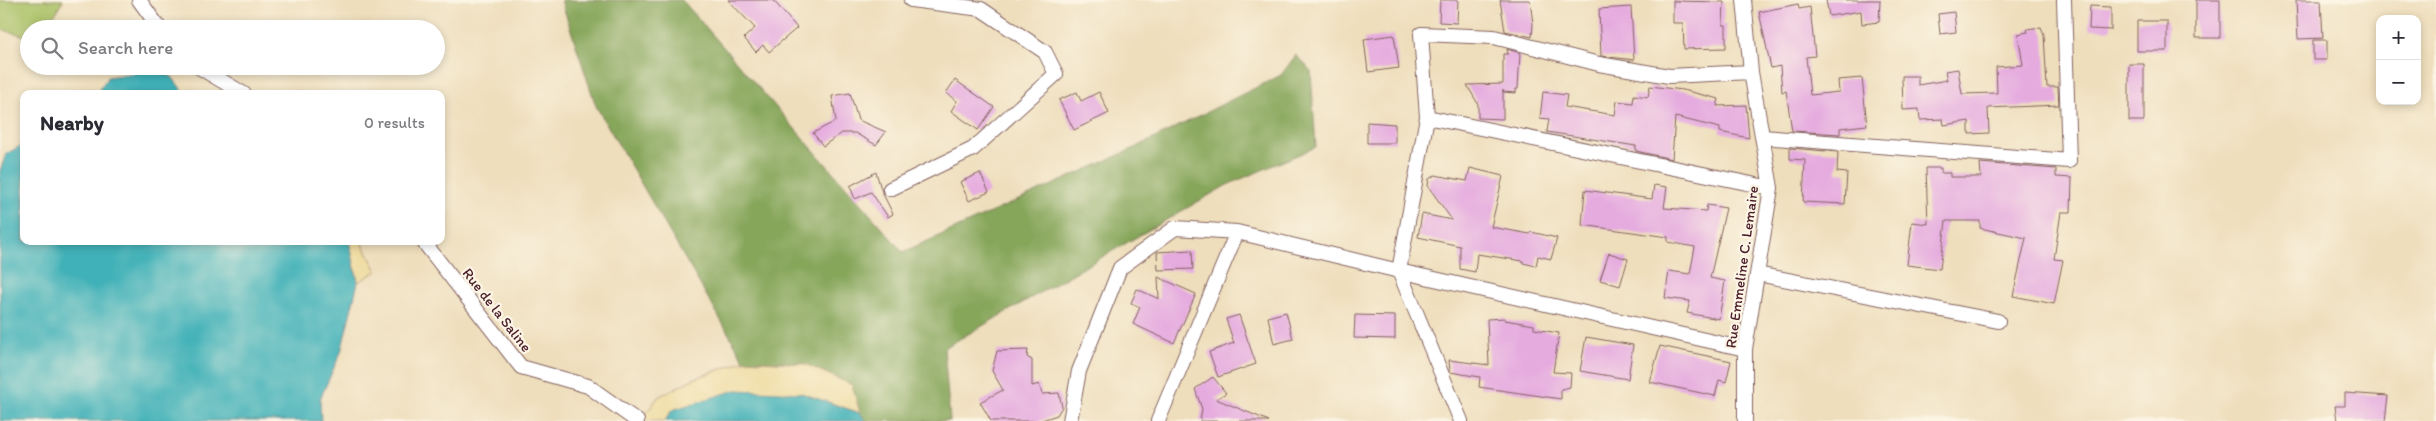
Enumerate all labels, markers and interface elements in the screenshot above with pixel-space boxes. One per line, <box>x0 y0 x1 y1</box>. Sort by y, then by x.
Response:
map controls <box>2376 15 2421 105</box>
button: + <box>2376 15 2421 60</box>
search box <box>20 20 445 75</box>
icon: search <box>38 34 66 62</box>
text: Search here <box>78 36 173 59</box>
button: − <box>2376 60 2421 105</box>
text: Nearby <box>40 110 104 135</box>
text: 0 results <box>364 113 425 132</box>
street label: Rue Emmeline C. Lemaire <box>1722 185 1762 349</box>
street label: Rue de la Saline <box>459 264 535 356</box>

